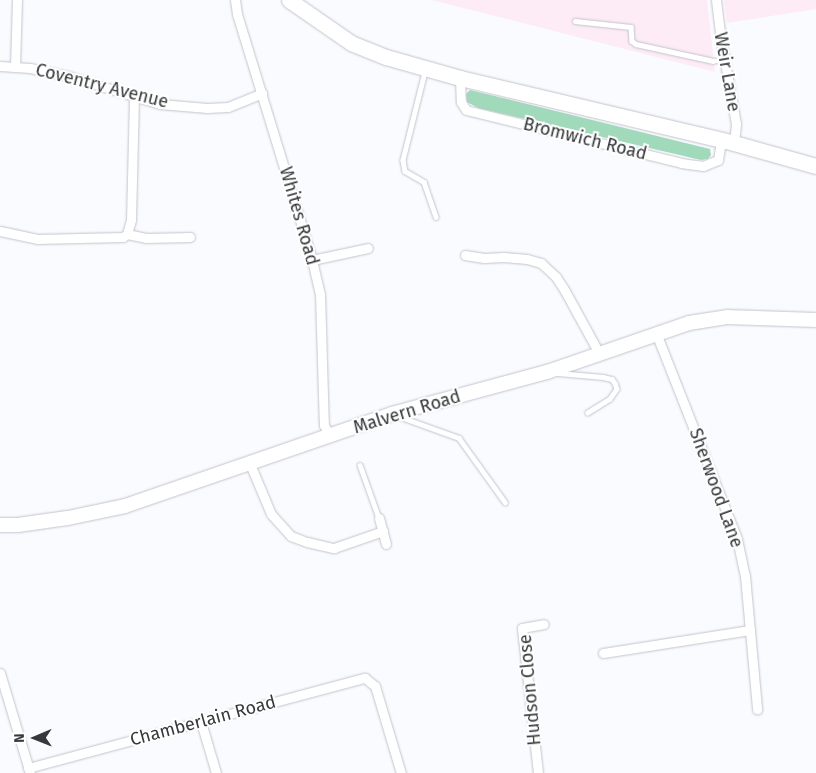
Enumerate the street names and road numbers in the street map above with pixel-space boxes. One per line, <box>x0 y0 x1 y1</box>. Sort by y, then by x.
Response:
street label: Weir Lane <box>709 31 745 113</box>
street label: Coventry Avenue <box>33 59 171 113</box>
street label: Bromwich Road <box>521 113 649 165</box>
street label: Whites Road <box>275 164 323 268</box>
street label: Malvern Road <box>351 385 463 439</box>
street label: Sherwood Lane <box>684 425 748 551</box>
street label: Hudson Close <box>514 634 546 746</box>
street label: Chamberlain Road <box>128 691 278 751</box>

